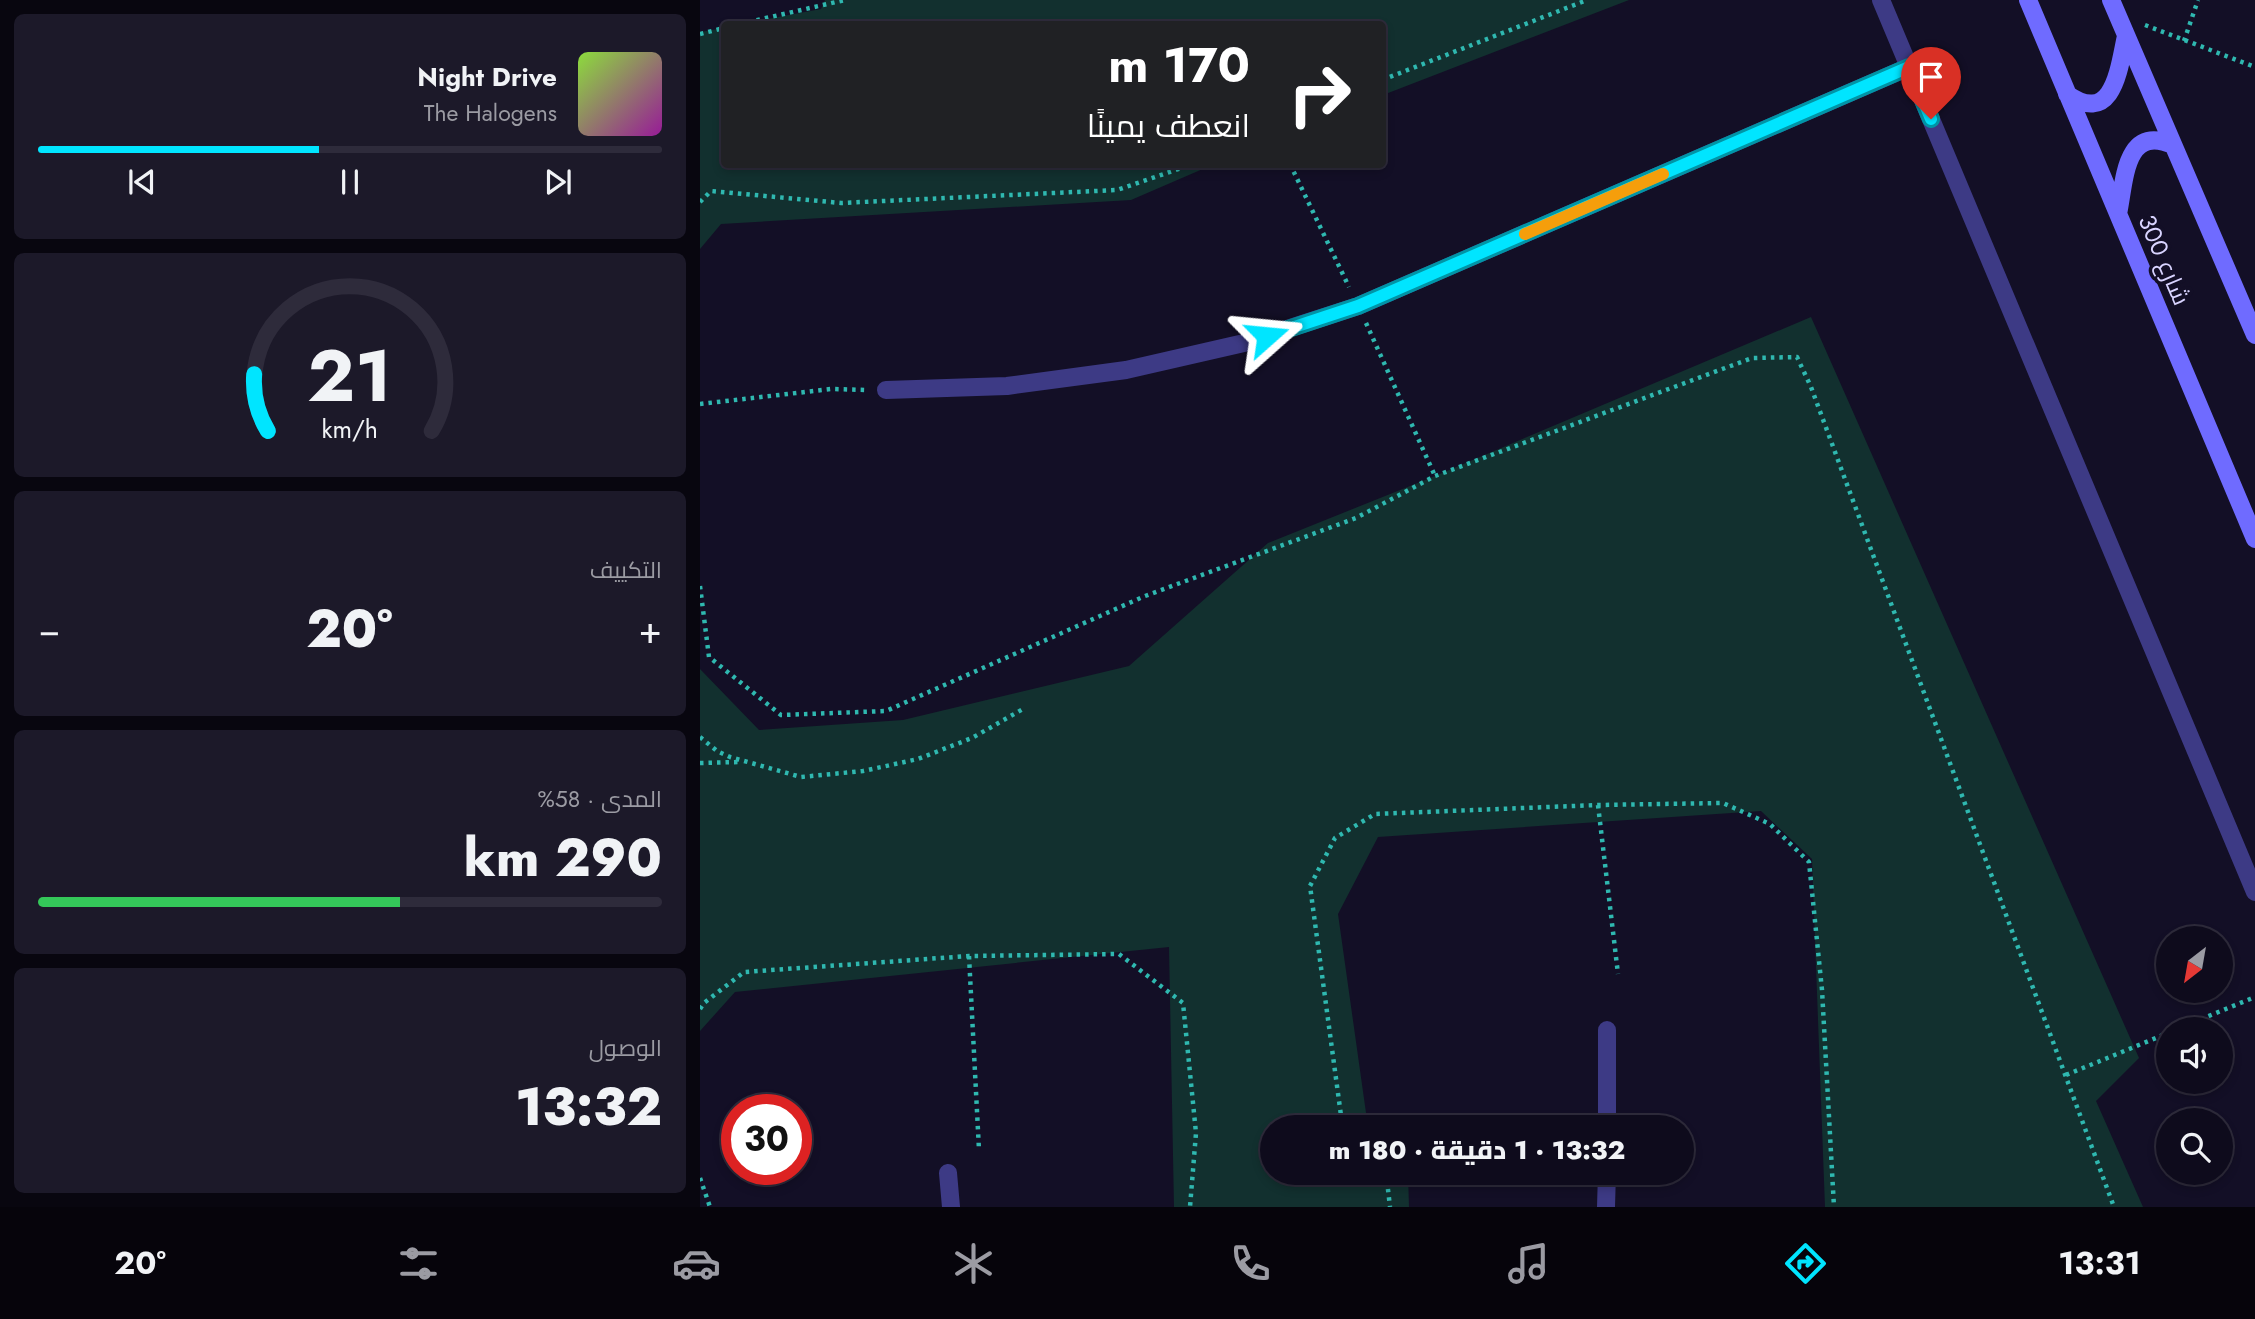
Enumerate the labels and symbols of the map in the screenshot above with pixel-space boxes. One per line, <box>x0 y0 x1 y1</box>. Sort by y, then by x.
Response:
pin <box>1901 47 1961 119</box>
street label: شارع 300 <box>2130 209 2199 311</box>
position arrow <box>1230 299 1304 373</box>
north arrow <box>2156 926 2233 1003</box>
speed limit sign: 30 <box>721 1094 812 1185</box>

